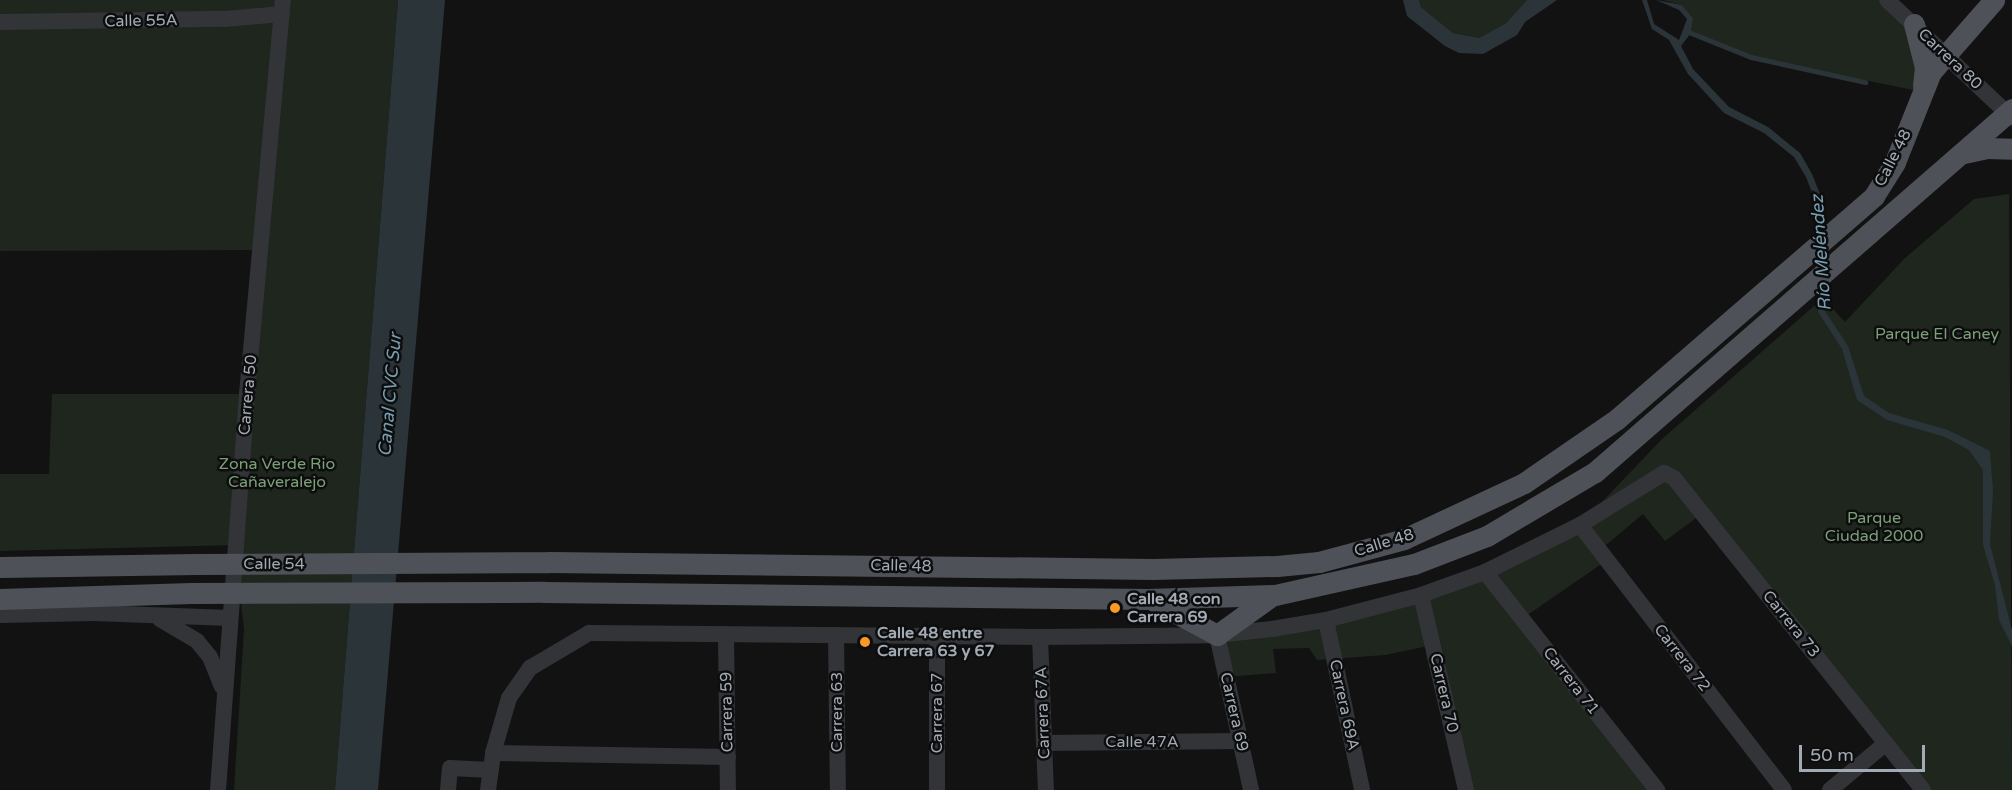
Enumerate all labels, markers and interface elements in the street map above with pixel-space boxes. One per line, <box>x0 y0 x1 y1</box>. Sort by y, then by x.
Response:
street label: Calle 55A <box>104 11 178 31</box>
street label: Carrera 80 <box>1914 25 1986 93</box>
street label: Calle 48 <box>1871 126 1915 190</box>
water label: Río Meléndez <box>1806 194 1836 312</box>
park label: Parque El Caney <box>1875 324 1999 344</box>
water label: Canal CVC Sur <box>374 332 406 458</box>
street label: Carrera 50 <box>235 354 261 436</box>
park label: Zona Verde Rio Cañaveralejo <box>219 454 335 492</box>
park label: Parque Ciudad 2000 <box>1825 508 1923 546</box>
street label: Calle 48 <box>1352 525 1416 561</box>
street label: Calle 54 <box>243 554 305 574</box>
street label: Calle 48 <box>870 556 932 576</box>
street label: Carrera 73 <box>1758 587 1824 661</box>
place label: Calle 48 con Carrera 69 <box>1127 589 1220 627</box>
marker: Calle 48 con Carrera 69 <box>1108 601 1122 615</box>
street label: Carrera 72 <box>1650 620 1714 696</box>
place label: Calle 48 entre Carrera 63 y 67 <box>877 623 995 661</box>
marker: Calle 48 entre Carrera 63 y 67 <box>858 635 872 649</box>
street label: Carrera 71 <box>1539 643 1603 719</box>
street label: Carrera 70 <box>1426 652 1462 734</box>
street label: Carrera 69A <box>1325 658 1363 752</box>
street label: Carrera 67A <box>1032 666 1054 760</box>
street label: Carrera 69 <box>1216 671 1252 753</box>
street label: Carrera 59 <box>717 672 737 752</box>
street label: Carrera 63 <box>827 672 847 752</box>
street label: Carrera 67 <box>927 673 947 753</box>
street label: Calle 47A <box>1105 732 1179 752</box>
scale bar <box>1802 733 1928 771</box>
text: 50 m <box>1810 744 1854 766</box>

